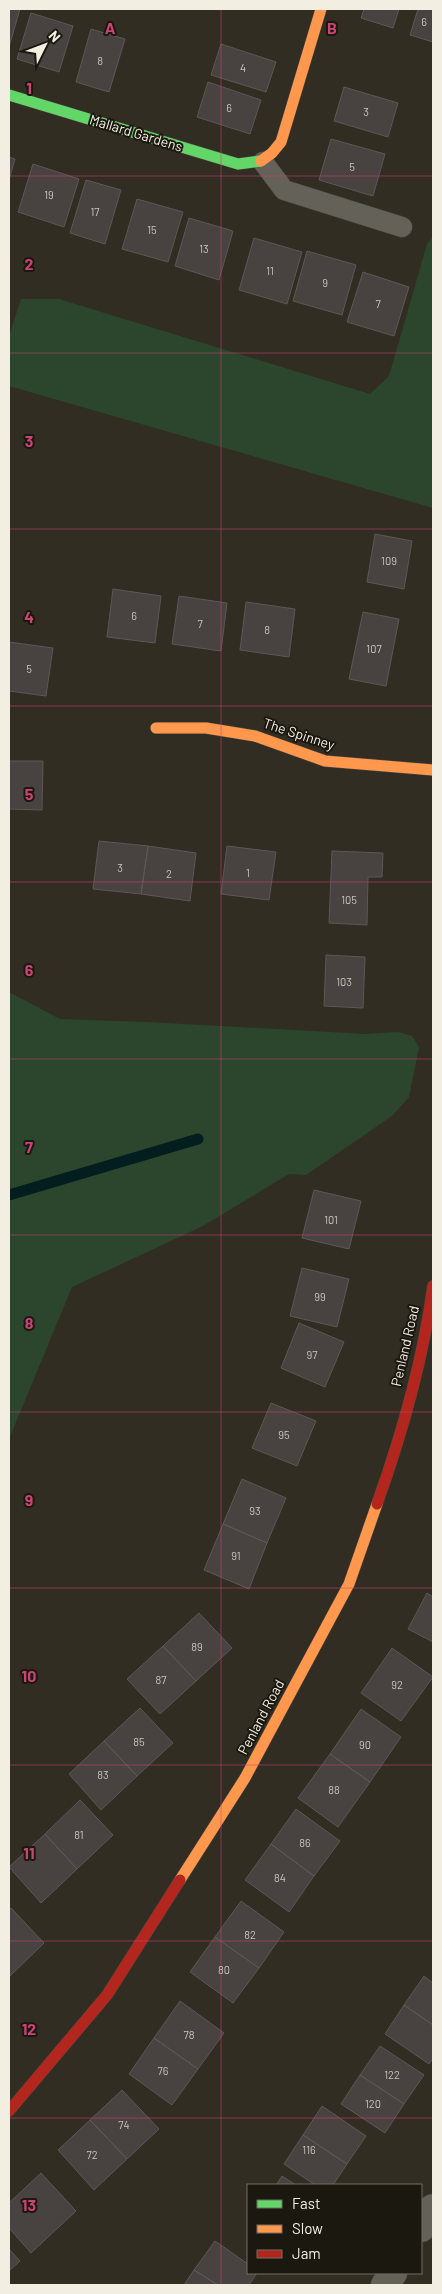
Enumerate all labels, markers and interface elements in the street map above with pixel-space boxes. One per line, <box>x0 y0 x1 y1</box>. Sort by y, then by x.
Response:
house number: 6 <box>421 15 427 28</box>
text: A <box>105 18 116 37</box>
text: B <box>327 18 337 37</box>
north arrow <box>20 20 70 70</box>
text: N <box>46 27 64 45</box>
house number: 8 <box>97 54 103 67</box>
house number: 4 <box>240 61 246 74</box>
text: 1 <box>26 78 32 97</box>
house number: 6 <box>226 101 232 114</box>
house number: 3 <box>363 105 369 118</box>
street label: Mallard Gardens <box>88 110 185 155</box>
house number: 5 <box>349 160 355 173</box>
house number: 19 <box>44 188 54 201</box>
house number: 17 <box>90 205 100 218</box>
house number: 15 <box>147 223 157 236</box>
house number: 13 <box>199 242 209 255</box>
text: 2 <box>25 254 34 273</box>
house number: 11 <box>266 264 274 277</box>
house number: 9 <box>322 276 328 289</box>
house number: 7 <box>375 297 381 310</box>
text: 3 <box>25 431 33 450</box>
house number: 109 <box>381 554 397 567</box>
text: 4 <box>24 607 34 626</box>
house number: 6 <box>131 609 137 622</box>
house number: 7 <box>197 617 203 630</box>
house number: 8 <box>264 623 270 636</box>
house number: 107 <box>366 642 382 655</box>
house number: 5 <box>26 662 32 675</box>
street label: The Spinney <box>261 714 337 753</box>
text: 5 <box>25 784 34 803</box>
house number: 3 <box>117 861 123 874</box>
house number: 1 <box>246 866 250 879</box>
house number: 2 <box>166 867 172 880</box>
house number: 105 <box>341 893 357 906</box>
text: 6 <box>25 960 34 979</box>
house number: 103 <box>336 975 352 988</box>
text: 7 <box>25 1137 33 1156</box>
house number: 101 <box>324 1213 338 1226</box>
house number: 99 <box>314 1290 326 1303</box>
street label: Penland Road <box>387 1304 422 1388</box>
text: 8 <box>25 1313 34 1332</box>
house number: 97 <box>307 1348 317 1361</box>
house number: 95 <box>278 1428 290 1441</box>
text: 9 <box>25 1490 33 1509</box>
house number: 93 <box>249 1504 261 1517</box>
house number: 91 <box>231 1549 241 1562</box>
house number: 89 <box>191 1640 203 1653</box>
text: 10 <box>22 1666 36 1685</box>
house number: 87 <box>156 1673 166 1686</box>
street label: Penland Road <box>234 1676 287 1757</box>
house number: 92 <box>391 1678 403 1691</box>
house number: 85 <box>133 1735 145 1748</box>
house number: 90 <box>359 1738 371 1751</box>
house number: 83 <box>97 1768 109 1781</box>
house number: 88 <box>328 1783 340 1796</box>
house number: 81 <box>74 1828 84 1841</box>
house number: 86 <box>299 1836 311 1849</box>
text: 11 <box>23 1843 35 1862</box>
house number: 84 <box>274 1871 286 1884</box>
house number: 82 <box>244 1928 256 1941</box>
house number: 80 <box>218 1963 230 1976</box>
text: 12 <box>22 2019 36 2038</box>
house number: 78 <box>184 2028 195 2041</box>
house number: 76 <box>158 2064 169 2077</box>
house number: 122 <box>384 2068 400 2081</box>
house number: 120 <box>365 2097 381 2110</box>
house number: 74 <box>118 2118 130 2131</box>
house number: 116 <box>302 2143 316 2156</box>
house number: 72 <box>86 2148 98 2161</box>
legend <box>247 2184 422 2274</box>
text: Fast <box>292 2194 320 2212</box>
text: 13 <box>22 2195 36 2214</box>
text: Slow <box>292 2219 323 2237</box>
text: Jam <box>292 2244 321 2262</box>

